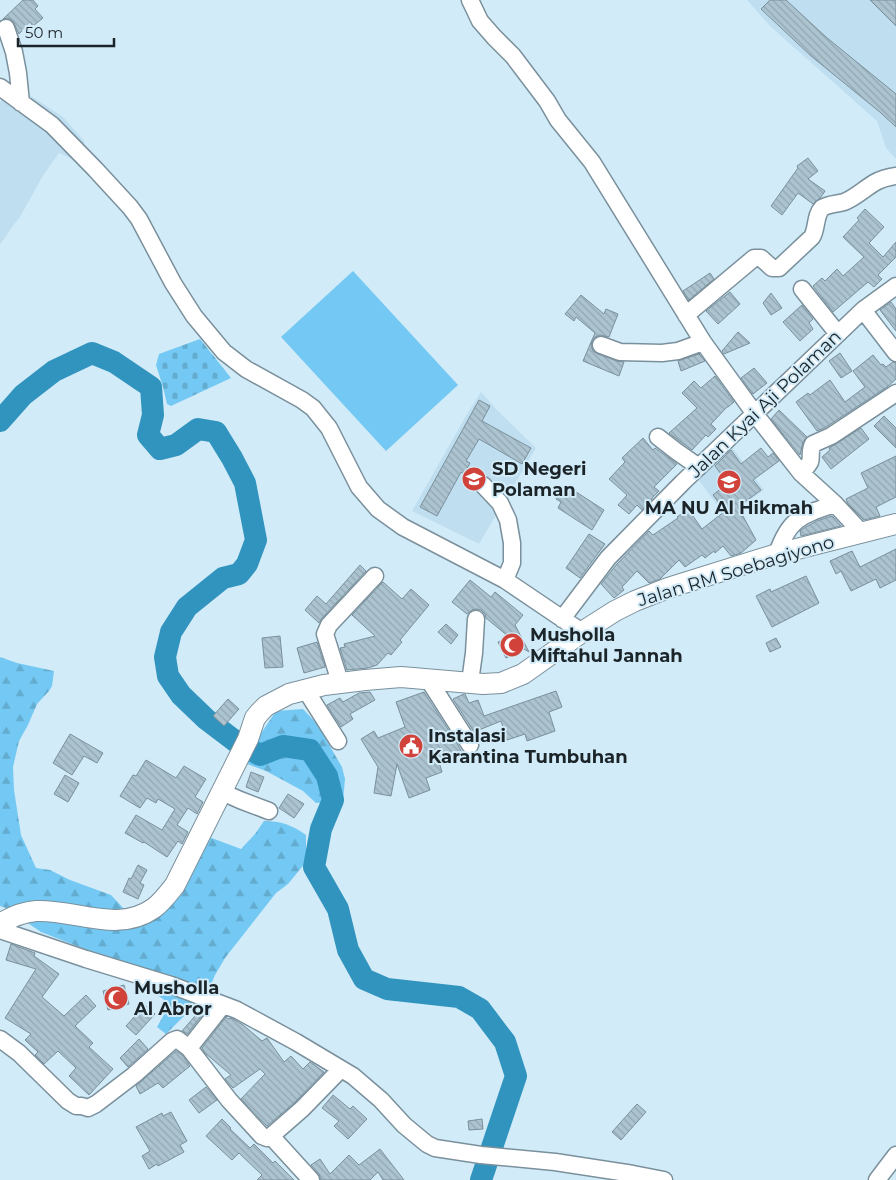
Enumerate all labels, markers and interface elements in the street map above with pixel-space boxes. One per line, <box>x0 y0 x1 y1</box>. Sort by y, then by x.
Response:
scale bar <box>18 15 114 47</box>
text: 50 m <box>25 23 63 42</box>
street label: Jalan Kyai Aji Polaman <box>684 326 846 483</box>
place label: SD Negeri Polaman <box>492 458 586 501</box>
school or university icon: SD Negeri Polaman <box>461 466 487 492</box>
school or university icon: MA NU Al Hikmah <box>716 469 742 495</box>
place label: MA NU Al Hikmah <box>645 497 813 519</box>
street label: Jalan RM Soebagiyono <box>634 531 837 612</box>
place label: Musholla Miftahul Jannah <box>530 624 683 667</box>
mosque icon: Musholla Miftahul Jannah <box>499 632 525 658</box>
place label: Instalasi Karantina Tumbuhan <box>428 725 628 768</box>
public building icon: Instalasi Karantina Tumbuhan <box>398 733 424 759</box>
place label: Musholla Al Abror <box>133 977 219 1020</box>
mosque icon: Musholla Al Abror <box>103 985 129 1011</box>

